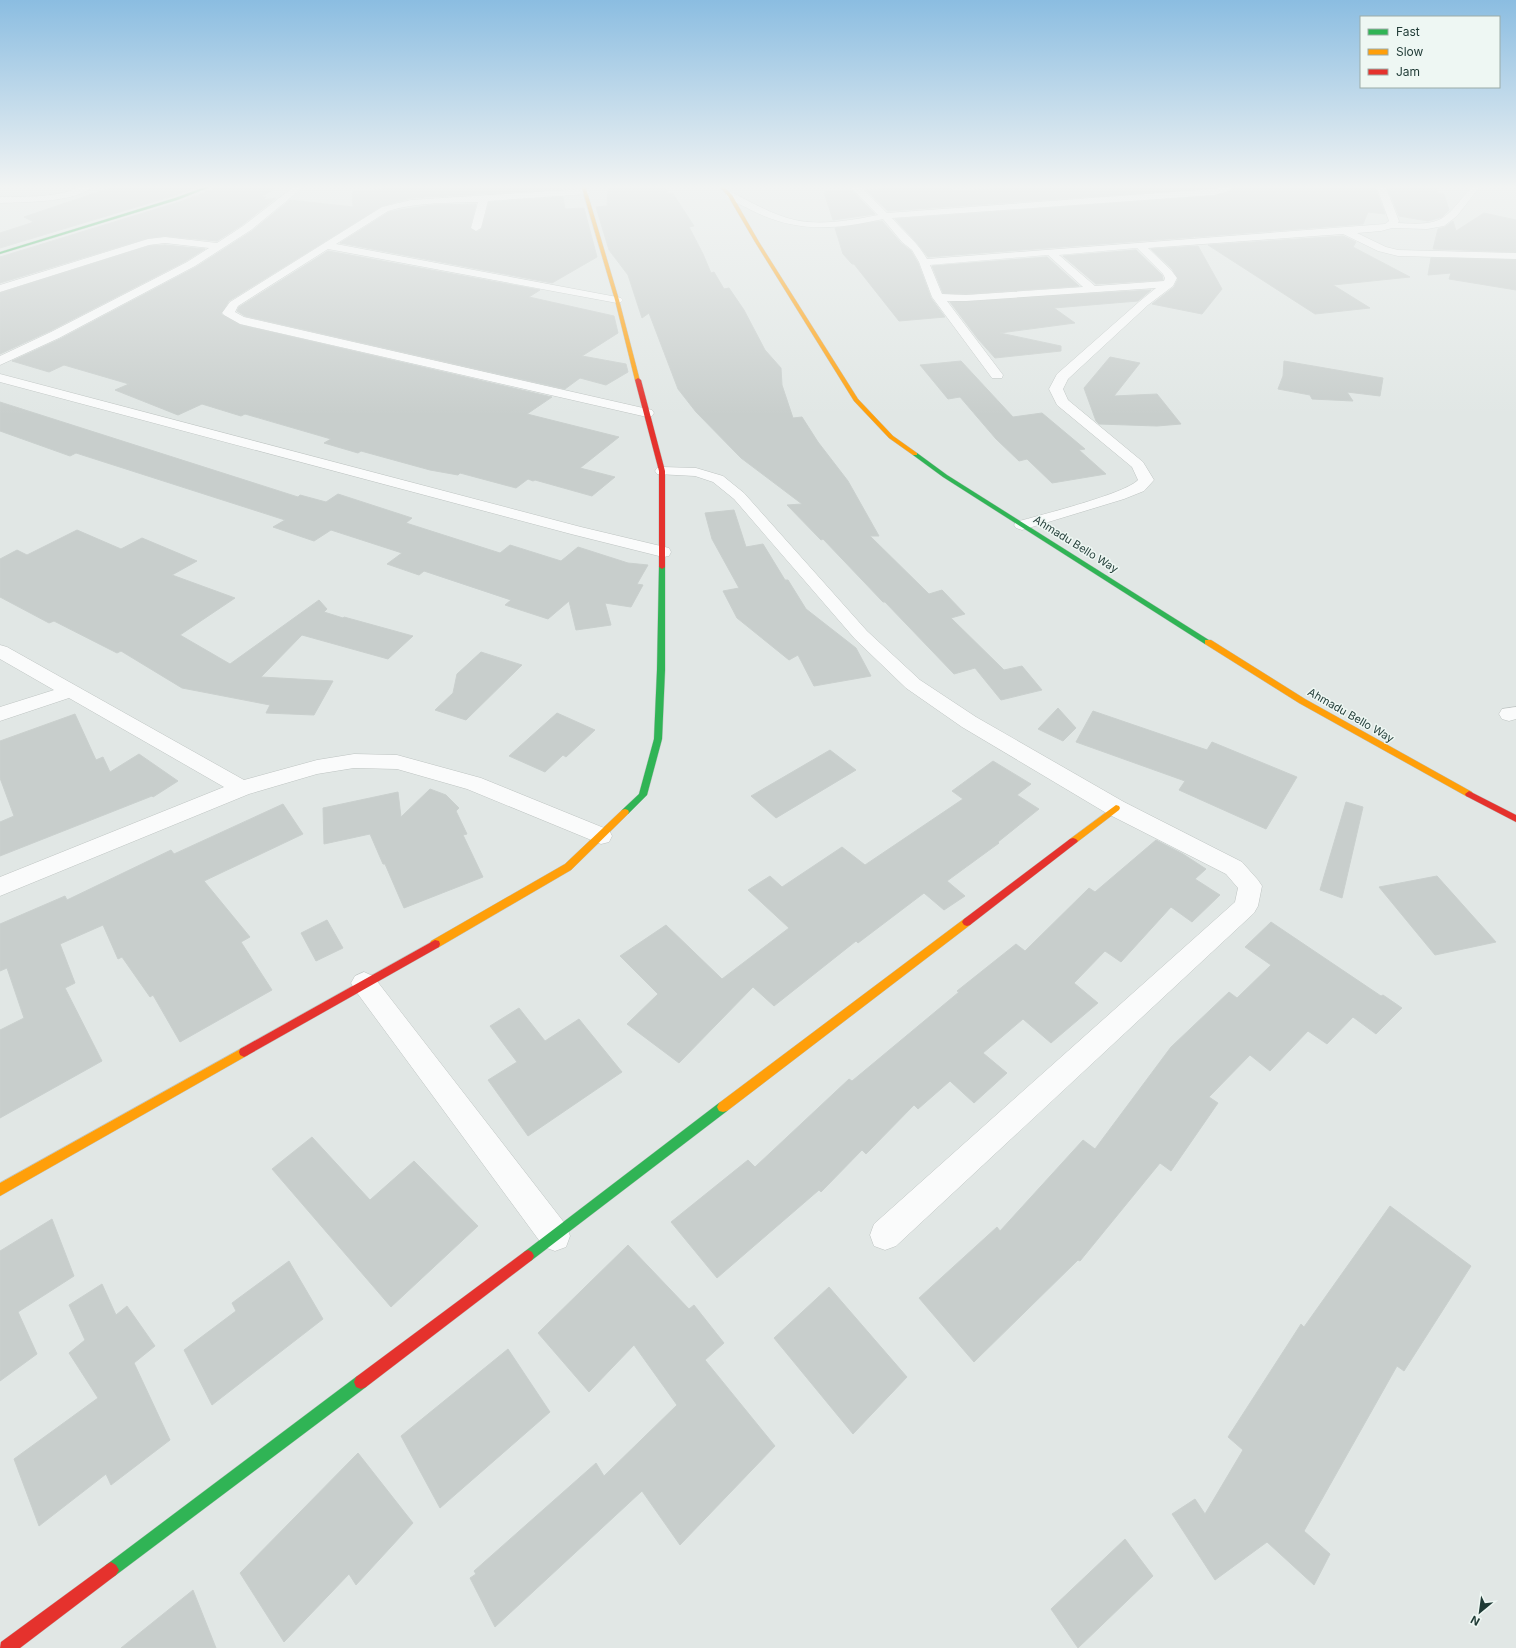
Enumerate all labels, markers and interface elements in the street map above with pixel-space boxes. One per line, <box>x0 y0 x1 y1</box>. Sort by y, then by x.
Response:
legend <box>1360 16 1500 88</box>
text: Fast <box>1396 24 1420 39</box>
text: Slow <box>1396 44 1424 59</box>
text: Jam <box>1396 64 1420 79</box>
street label: Ahmadu Bello Way <box>1031 512 1121 576</box>
street label: Ahmadu Bello Way <box>1305 685 1397 745</box>
north arrow <box>1460 1592 1500 1632</box>
text: N <box>1468 1613 1482 1629</box>

